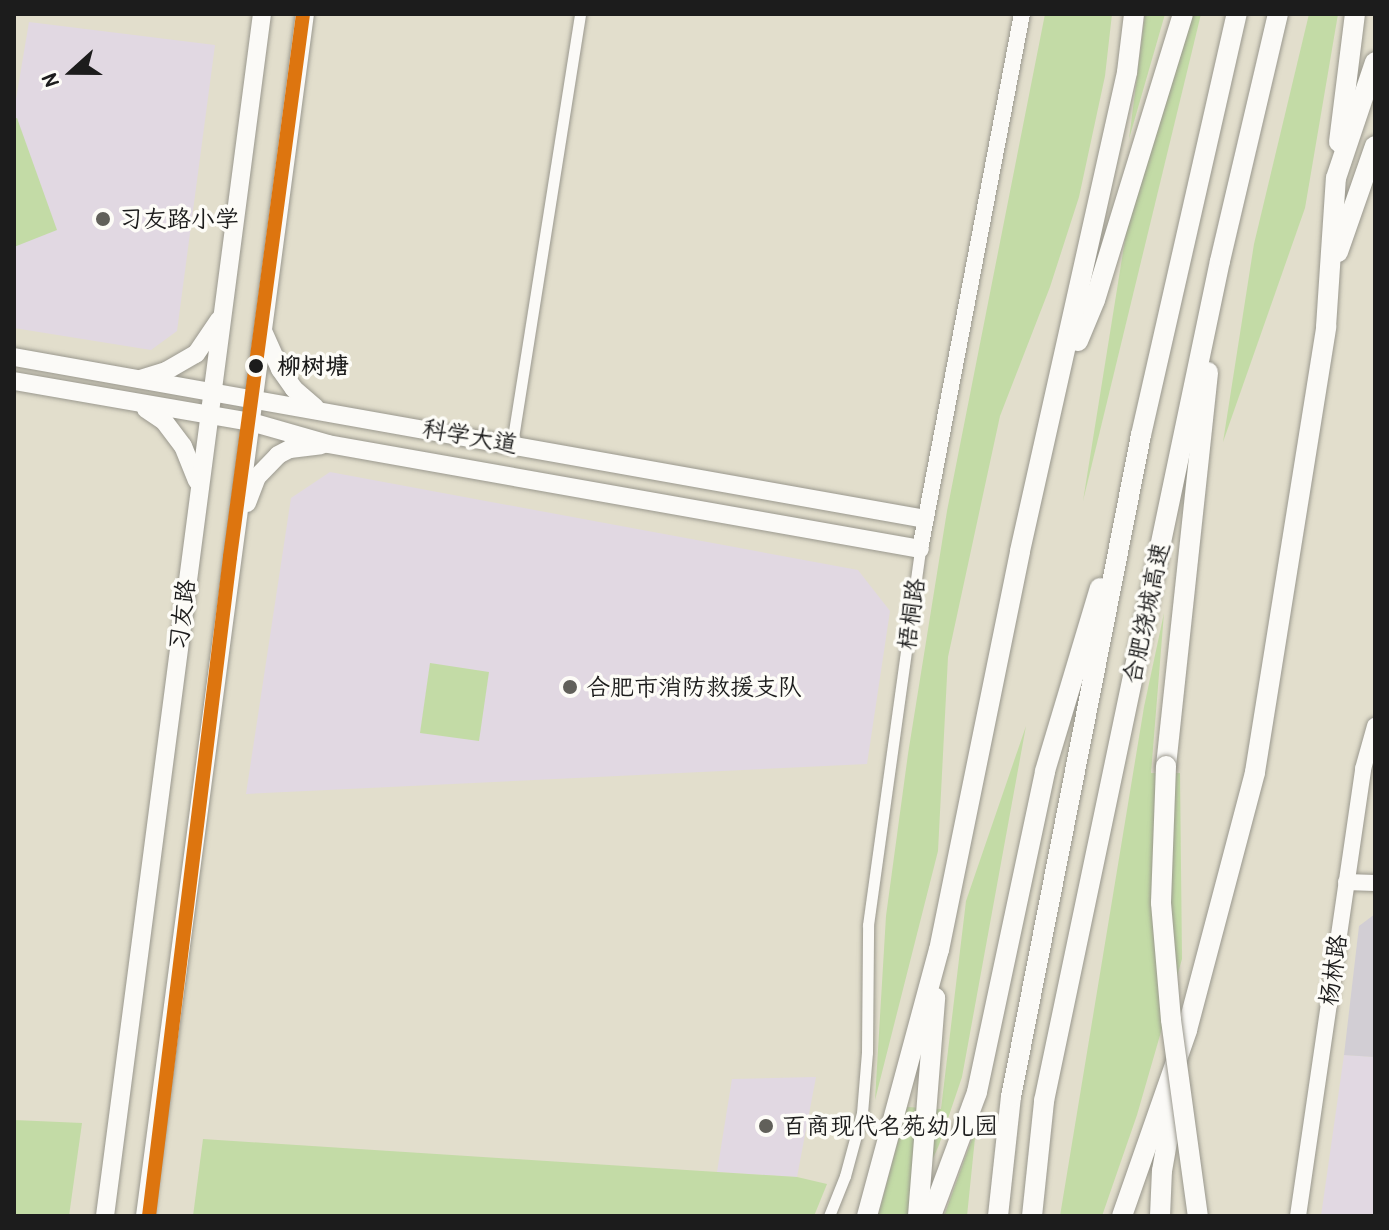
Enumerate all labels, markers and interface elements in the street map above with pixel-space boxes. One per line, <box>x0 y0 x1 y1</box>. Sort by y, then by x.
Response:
north arrow <box>32 32 112 112</box>
text: N <box>33 70 66 91</box>
place label: 习友路小学 <box>119 205 239 233</box>
marker: 习友路小学 <box>94 210 112 228</box>
marker: 柳树塘 <box>242 352 270 380</box>
place label: 柳树塘 <box>277 352 349 380</box>
street label: 科学大道 <box>420 413 520 459</box>
street label: 合肥绕城高速 <box>1117 540 1175 686</box>
street label: 梧桐路 <box>892 576 930 652</box>
street label: 习友路 <box>163 578 201 652</box>
place label: 合肥市消防救援支队 <box>586 673 802 701</box>
marker: 合肥市消防救援支队 <box>561 678 579 696</box>
street label: 杨林路 <box>1314 932 1352 1008</box>
place label: 百商现代名苑幼儿园 <box>782 1112 998 1140</box>
marker: 百商现代名苑幼儿园 <box>757 1117 775 1135</box>

